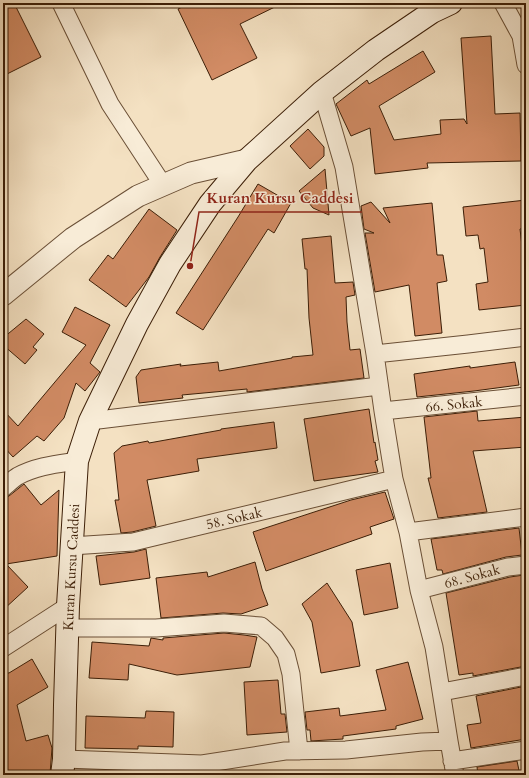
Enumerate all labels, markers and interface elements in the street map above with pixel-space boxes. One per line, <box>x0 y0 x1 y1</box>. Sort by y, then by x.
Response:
callout: Kuran Kursu Caddesi <box>199 185 362 212</box>
text: Kuran Kursu Caddesi <box>206 188 354 208</box>
street label: 66. Sokak <box>425 392 484 417</box>
street label: Kuran Kursu Caddesi <box>59 503 84 631</box>
street label: 58. Sokak <box>204 503 265 534</box>
street label: 68. Sokak <box>442 560 503 593</box>

